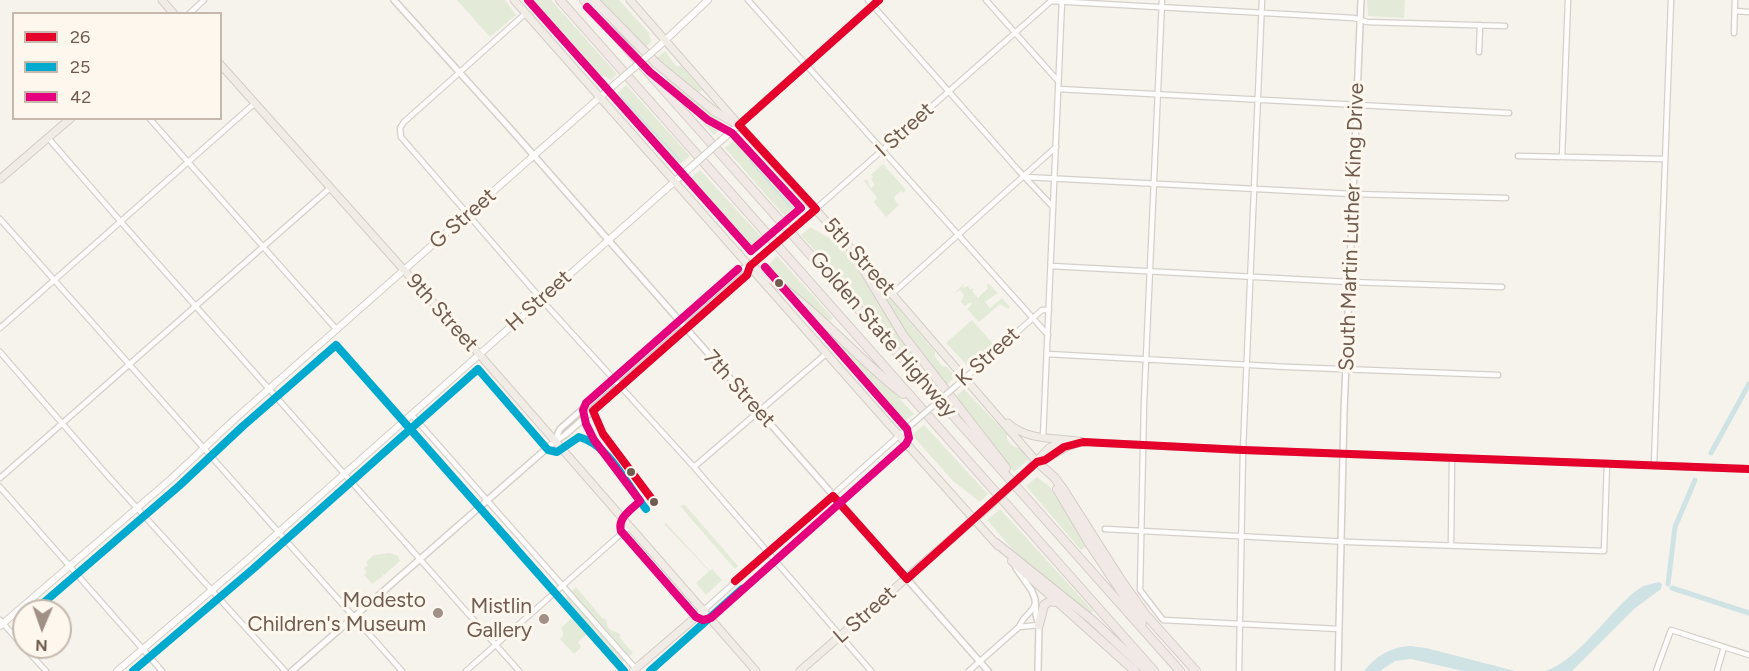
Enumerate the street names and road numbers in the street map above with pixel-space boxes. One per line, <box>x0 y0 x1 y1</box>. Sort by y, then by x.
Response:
street label: South Martin Luther King Drive <box>1334 82 1370 372</box>
street label: I Street <box>871 97 939 163</box>
street label: G Street <box>425 183 501 255</box>
street label: 5th Street <box>818 213 900 301</box>
street label: Golden State Highway <box>804 247 962 423</box>
street label: H Street <box>501 265 577 337</box>
street label: 9th Street <box>401 269 483 357</box>
street label: K Street <box>951 322 1025 392</box>
street label: 7th Street <box>698 345 780 433</box>
street label: L Street <box>828 581 902 649</box>

